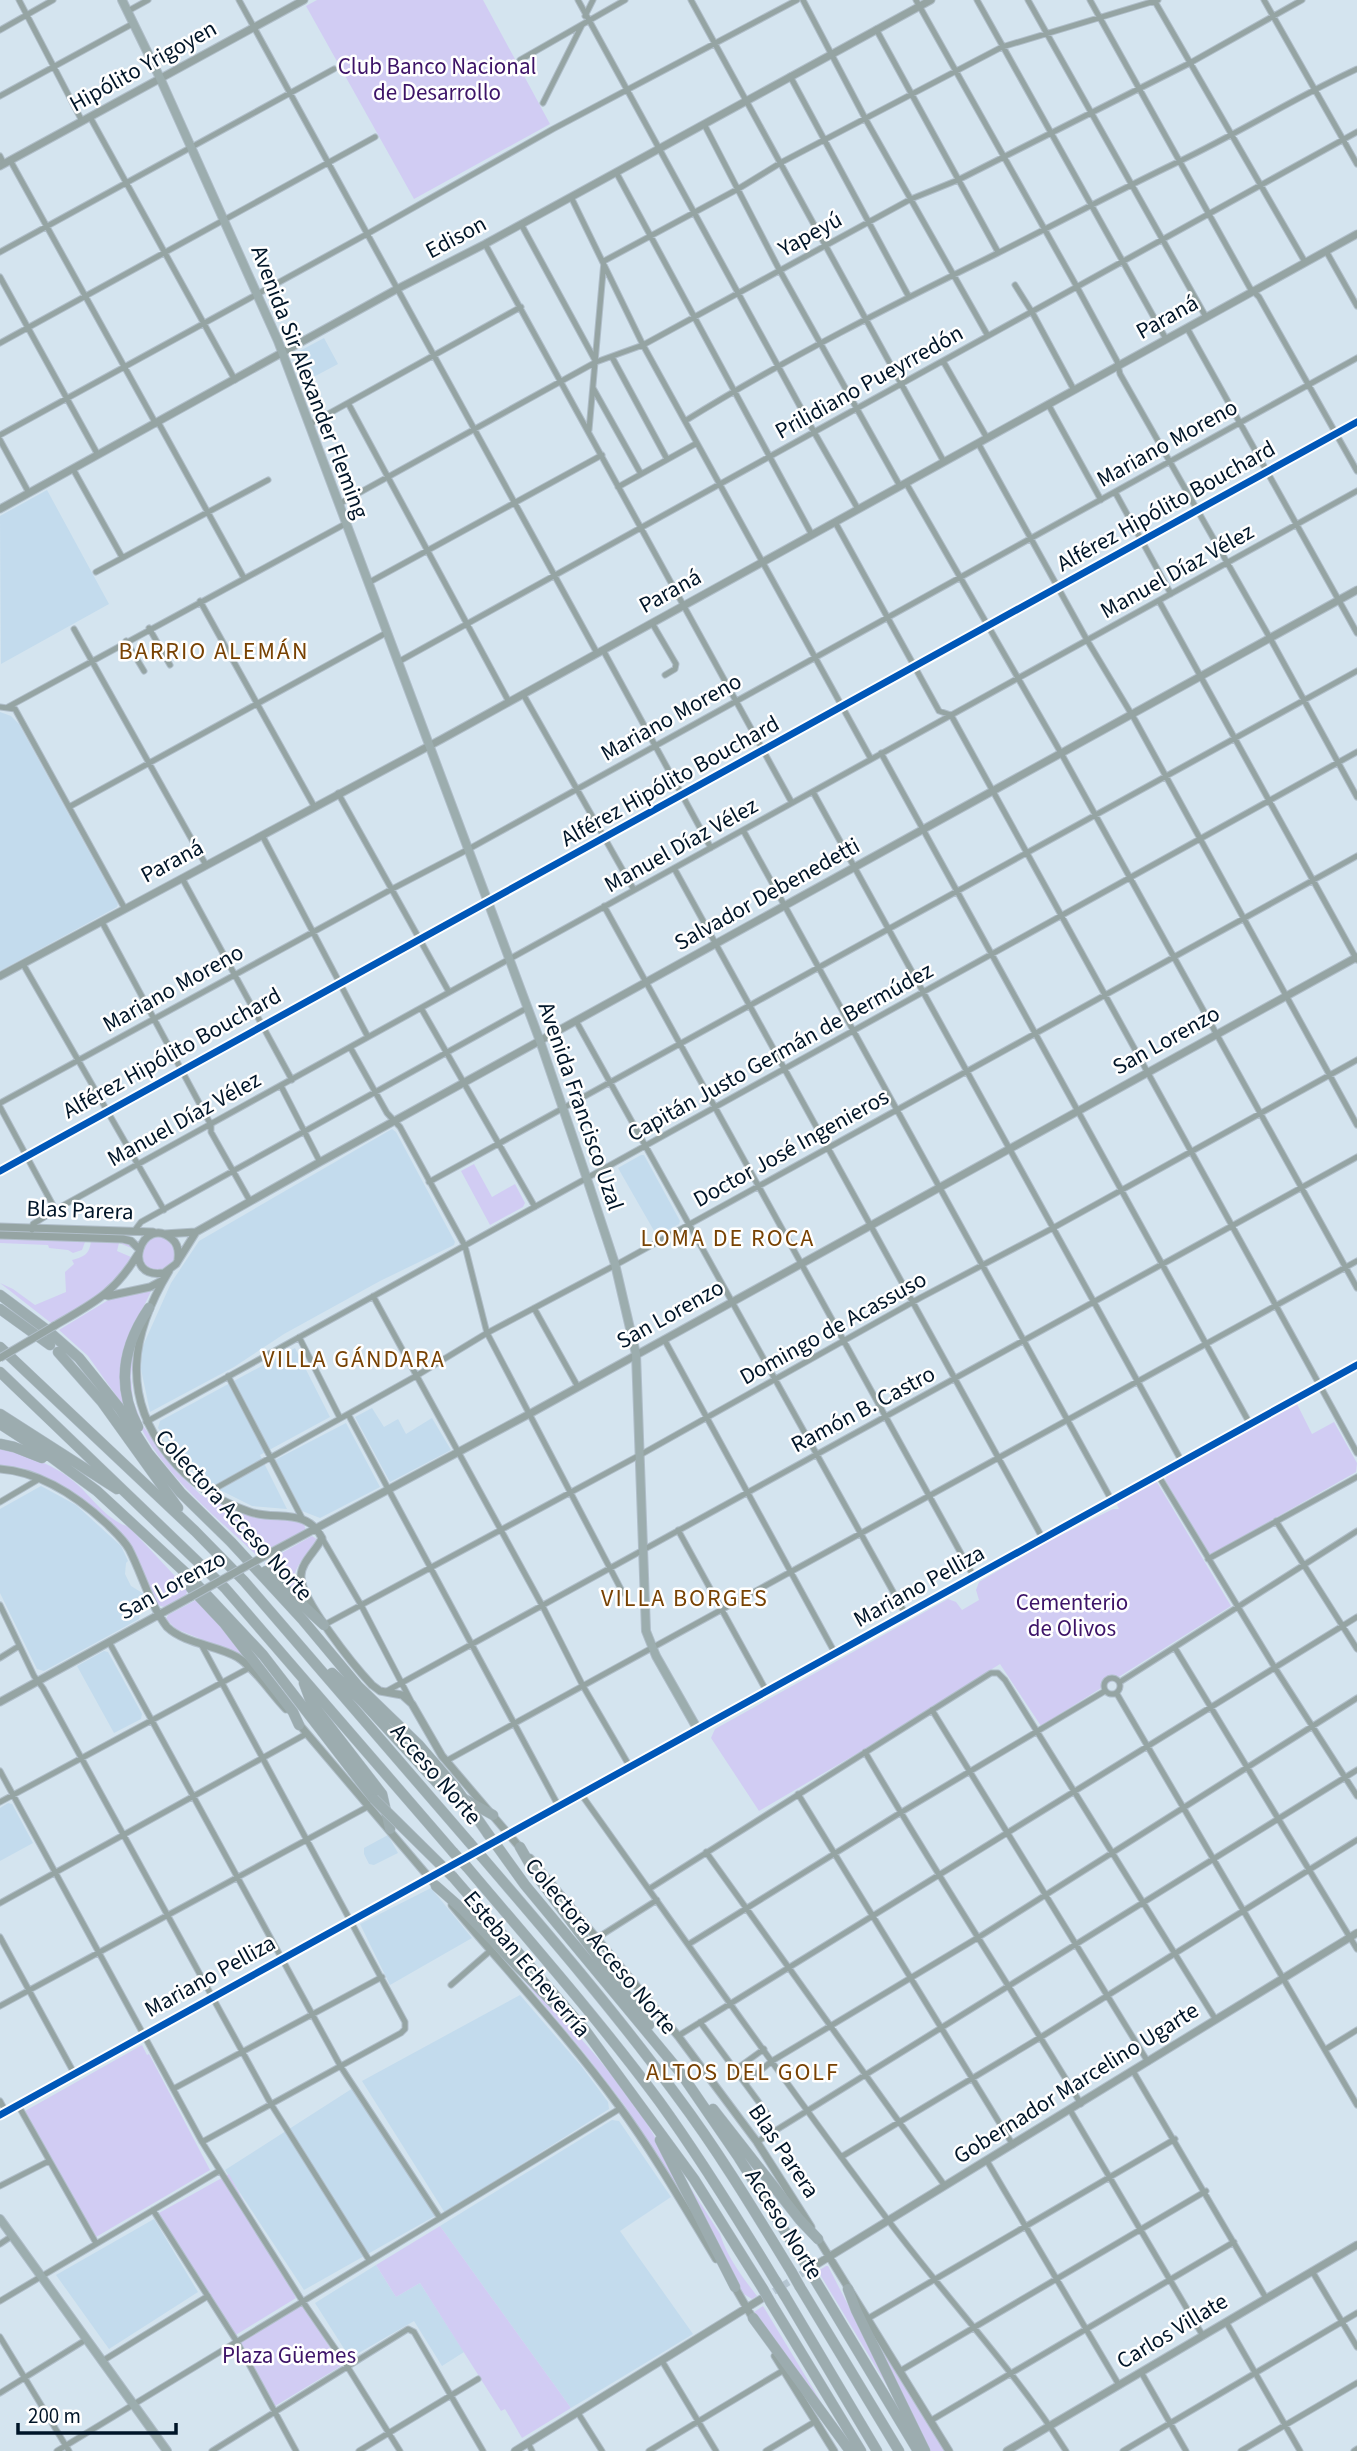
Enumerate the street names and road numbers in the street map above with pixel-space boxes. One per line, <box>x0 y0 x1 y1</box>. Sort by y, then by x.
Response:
street label: Hipólito Yrigoyen <box>63 12 223 120</box>
street label: Yapeyú <box>771 203 848 266</box>
street label: Edison <box>420 207 492 267</box>
street label: Avenida Sir Alexander Fleming <box>243 241 378 524</box>
street label: Paraná <box>1130 286 1204 348</box>
street label: Prilidiano Pueyrredón <box>769 317 969 447</box>
street label: Mariano Moreno <box>1091 391 1243 495</box>
street label: Alférez Hipólito Bouchard <box>1051 432 1281 580</box>
street label: Manuel Díaz Vélez <box>1094 515 1260 627</box>
street label: Paraná <box>633 560 707 622</box>
street label: Mariano Moreno <box>595 665 747 769</box>
street label: Alférez Hipólito Bouchard <box>555 707 785 855</box>
street label: Manuel Díaz Vélez <box>598 789 764 901</box>
street label: Salvador Debenedetti <box>668 829 866 959</box>
street label: Paraná <box>135 831 209 891</box>
street label: Mariano Moreno <box>97 936 249 1040</box>
street label: Capitán Justo Germán de Bermúdez <box>621 954 939 1150</box>
street label: Alférez Hipólito Bouchard <box>57 979 287 1127</box>
street label: Avenida Francisco Uzal <box>530 997 632 1215</box>
street label: San Lorenzo <box>1106 997 1226 1083</box>
street label: Manuel Díaz Vélez <box>101 1063 267 1175</box>
street label: Doctor José Ingenieros <box>687 1080 895 1216</box>
street label: Blas Parera <box>26 1192 134 1228</box>
street label: Domingo de Acassuso <box>733 1263 933 1393</box>
street label: San Lorenzo <box>610 1271 730 1357</box>
street label: Ramón B. Castro <box>785 1357 941 1461</box>
street label: Colectora Acceso Norte <box>148 1422 320 1608</box>
street label: Mariano Pelliza <box>847 1536 991 1636</box>
street label: San Lorenzo <box>112 1542 232 1628</box>
street label: Acceso Norte <box>383 1716 489 1832</box>
street label: Colectora Acceso Norte <box>517 1851 685 2041</box>
street label: Esteban Echeverría <box>456 1883 598 2045</box>
street label: Mariano Pelliza <box>138 1926 282 2026</box>
street label: Gobernador Marcelino Ugarte <box>947 1994 1205 2172</box>
street label: Blas Parera <box>740 2097 828 2205</box>
street label: Acceso Norte <box>737 2162 831 2286</box>
street label: Carlos Villate <box>1110 2285 1234 2377</box>

